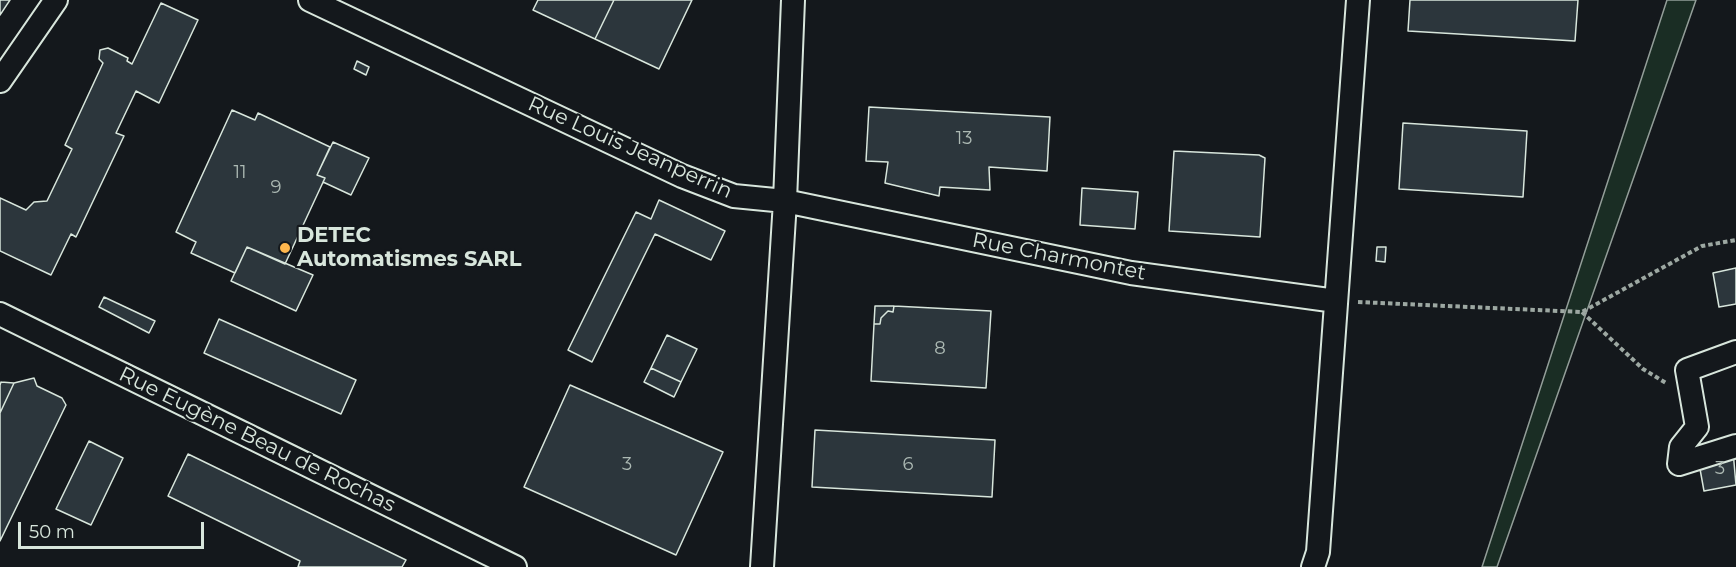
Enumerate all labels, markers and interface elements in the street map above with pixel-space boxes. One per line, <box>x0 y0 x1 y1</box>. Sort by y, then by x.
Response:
street label: Rue Louis Jeanperrin <box>524 92 736 204</box>
house number: 13 <box>956 128 972 150</box>
house number: 11 <box>234 162 246 184</box>
house number: 9 <box>271 177 281 199</box>
place label: DETEC Automatismes SARL <box>297 223 521 273</box>
street label: Rue Charmontet <box>970 228 1148 286</box>
marker: DETEC Automatismes SARL <box>278 241 292 255</box>
house number: 8 <box>934 338 946 360</box>
street label: Rue Eugène Beau de Rochas <box>115 362 399 518</box>
house number: 3 <box>622 454 632 476</box>
house number: 6 <box>903 454 913 476</box>
house number: 3 <box>1715 458 1725 480</box>
scale bar <box>21 510 207 548</box>
text: 50 m <box>29 521 75 543</box>

